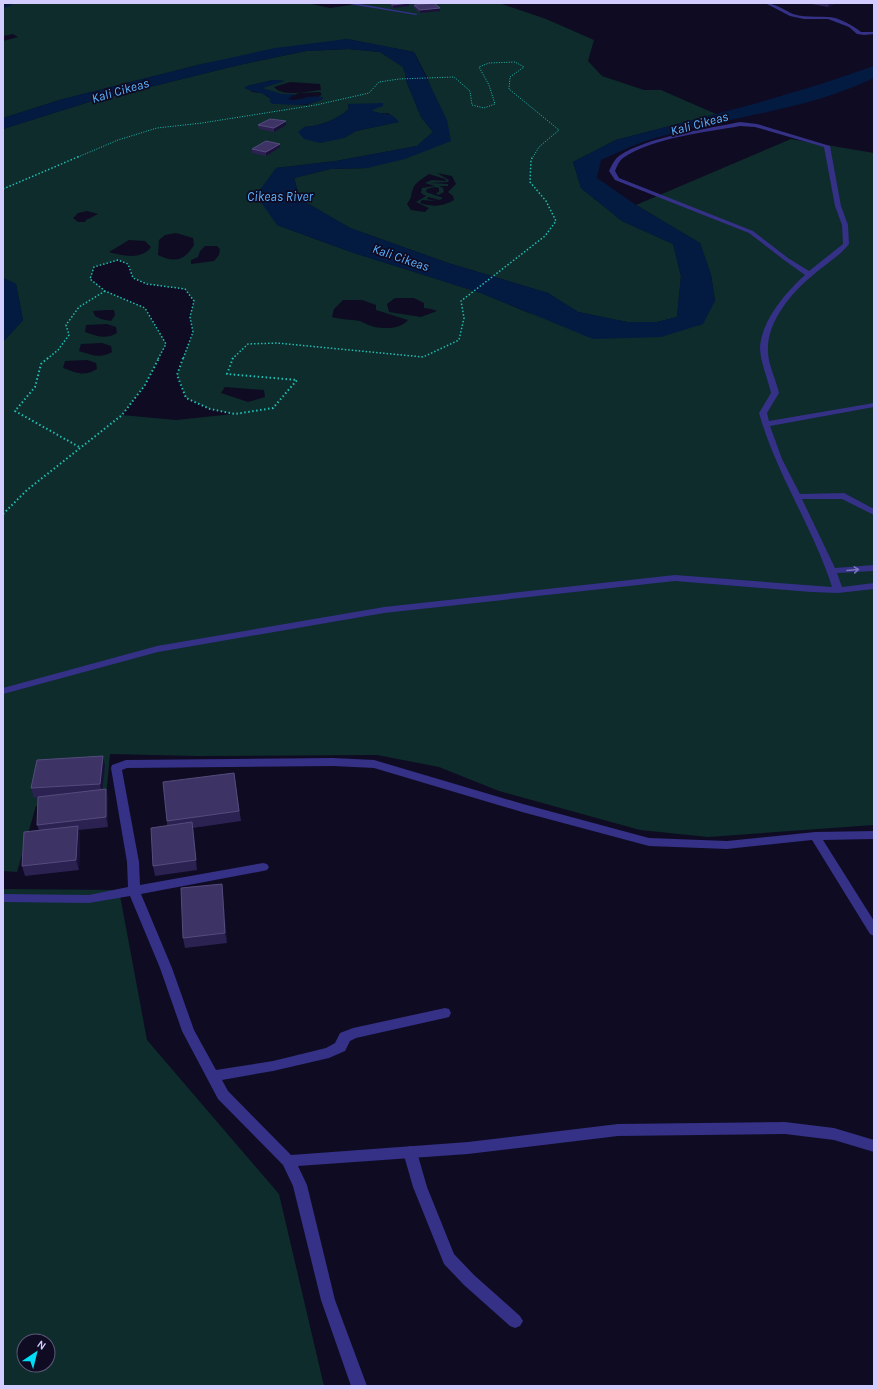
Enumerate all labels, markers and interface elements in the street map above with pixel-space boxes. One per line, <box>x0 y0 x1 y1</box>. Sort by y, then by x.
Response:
water label: Kali Cikeas <box>90 75 151 106</box>
water label: Kali Cikeas <box>669 109 730 138</box>
water label: Cikeas River <box>247 189 313 204</box>
water label: Kali Cikeas <box>370 241 431 274</box>
one-way arrow <box>847 566 860 573</box>
north arrow <box>16 1333 56 1373</box>
text: N <box>34 1338 48 1353</box>

